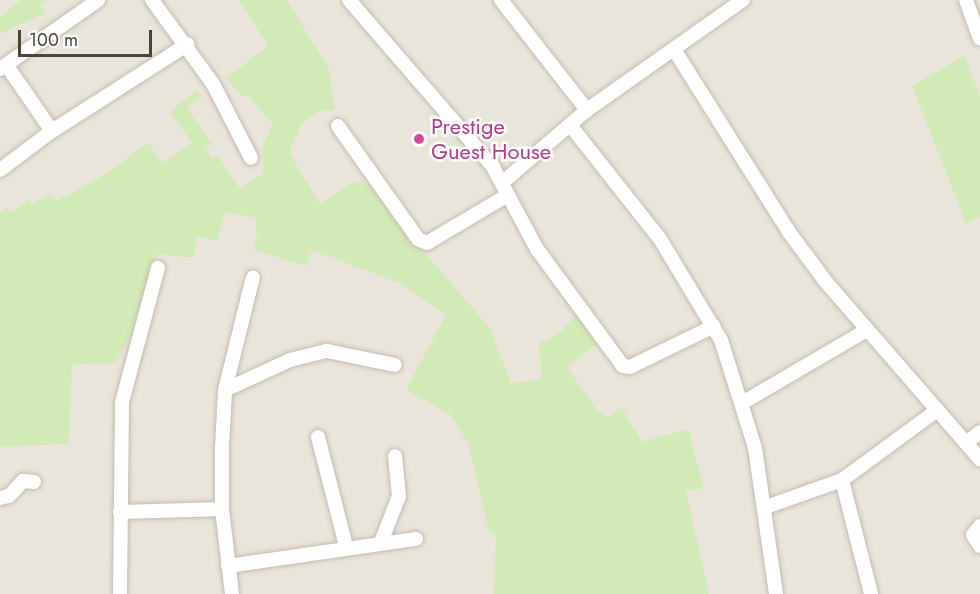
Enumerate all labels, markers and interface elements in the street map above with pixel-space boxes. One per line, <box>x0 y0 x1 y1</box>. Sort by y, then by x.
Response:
scale bar <box>21 18 154 56</box>
text: 100 m <box>29 27 78 53</box>
place label: Prestige Guest House <box>431 113 551 164</box>
marker: Prestige Guest House <box>412 132 426 146</box>

